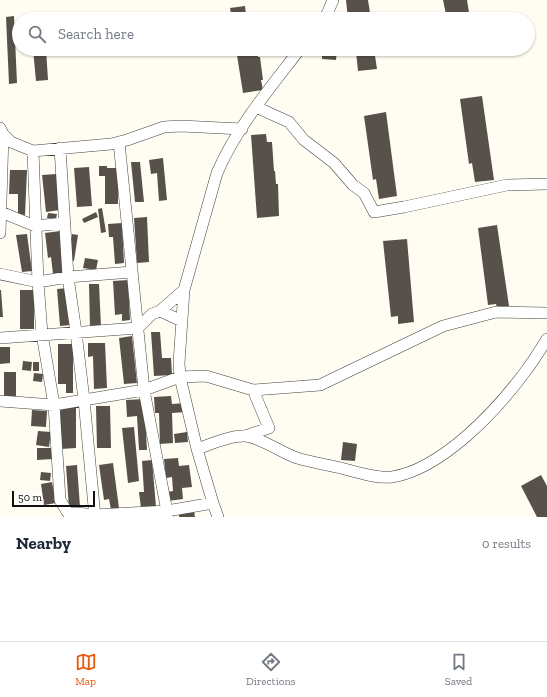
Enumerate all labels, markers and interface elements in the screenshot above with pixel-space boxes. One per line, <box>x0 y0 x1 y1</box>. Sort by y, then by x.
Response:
search box <box>12 12 535 56</box>
icon: search <box>26 23 48 45</box>
text: Search here <box>58 25 134 43</box>
scale bar <box>12 489 95 508</box>
text: 50 m <box>18 491 42 504</box>
text: Nearby <box>16 533 71 553</box>
text: 0 results <box>482 536 531 551</box>
tab: Map <box>75 651 97 688</box>
tab: Directions <box>246 651 296 688</box>
tab: Saved <box>445 651 472 688</box>

